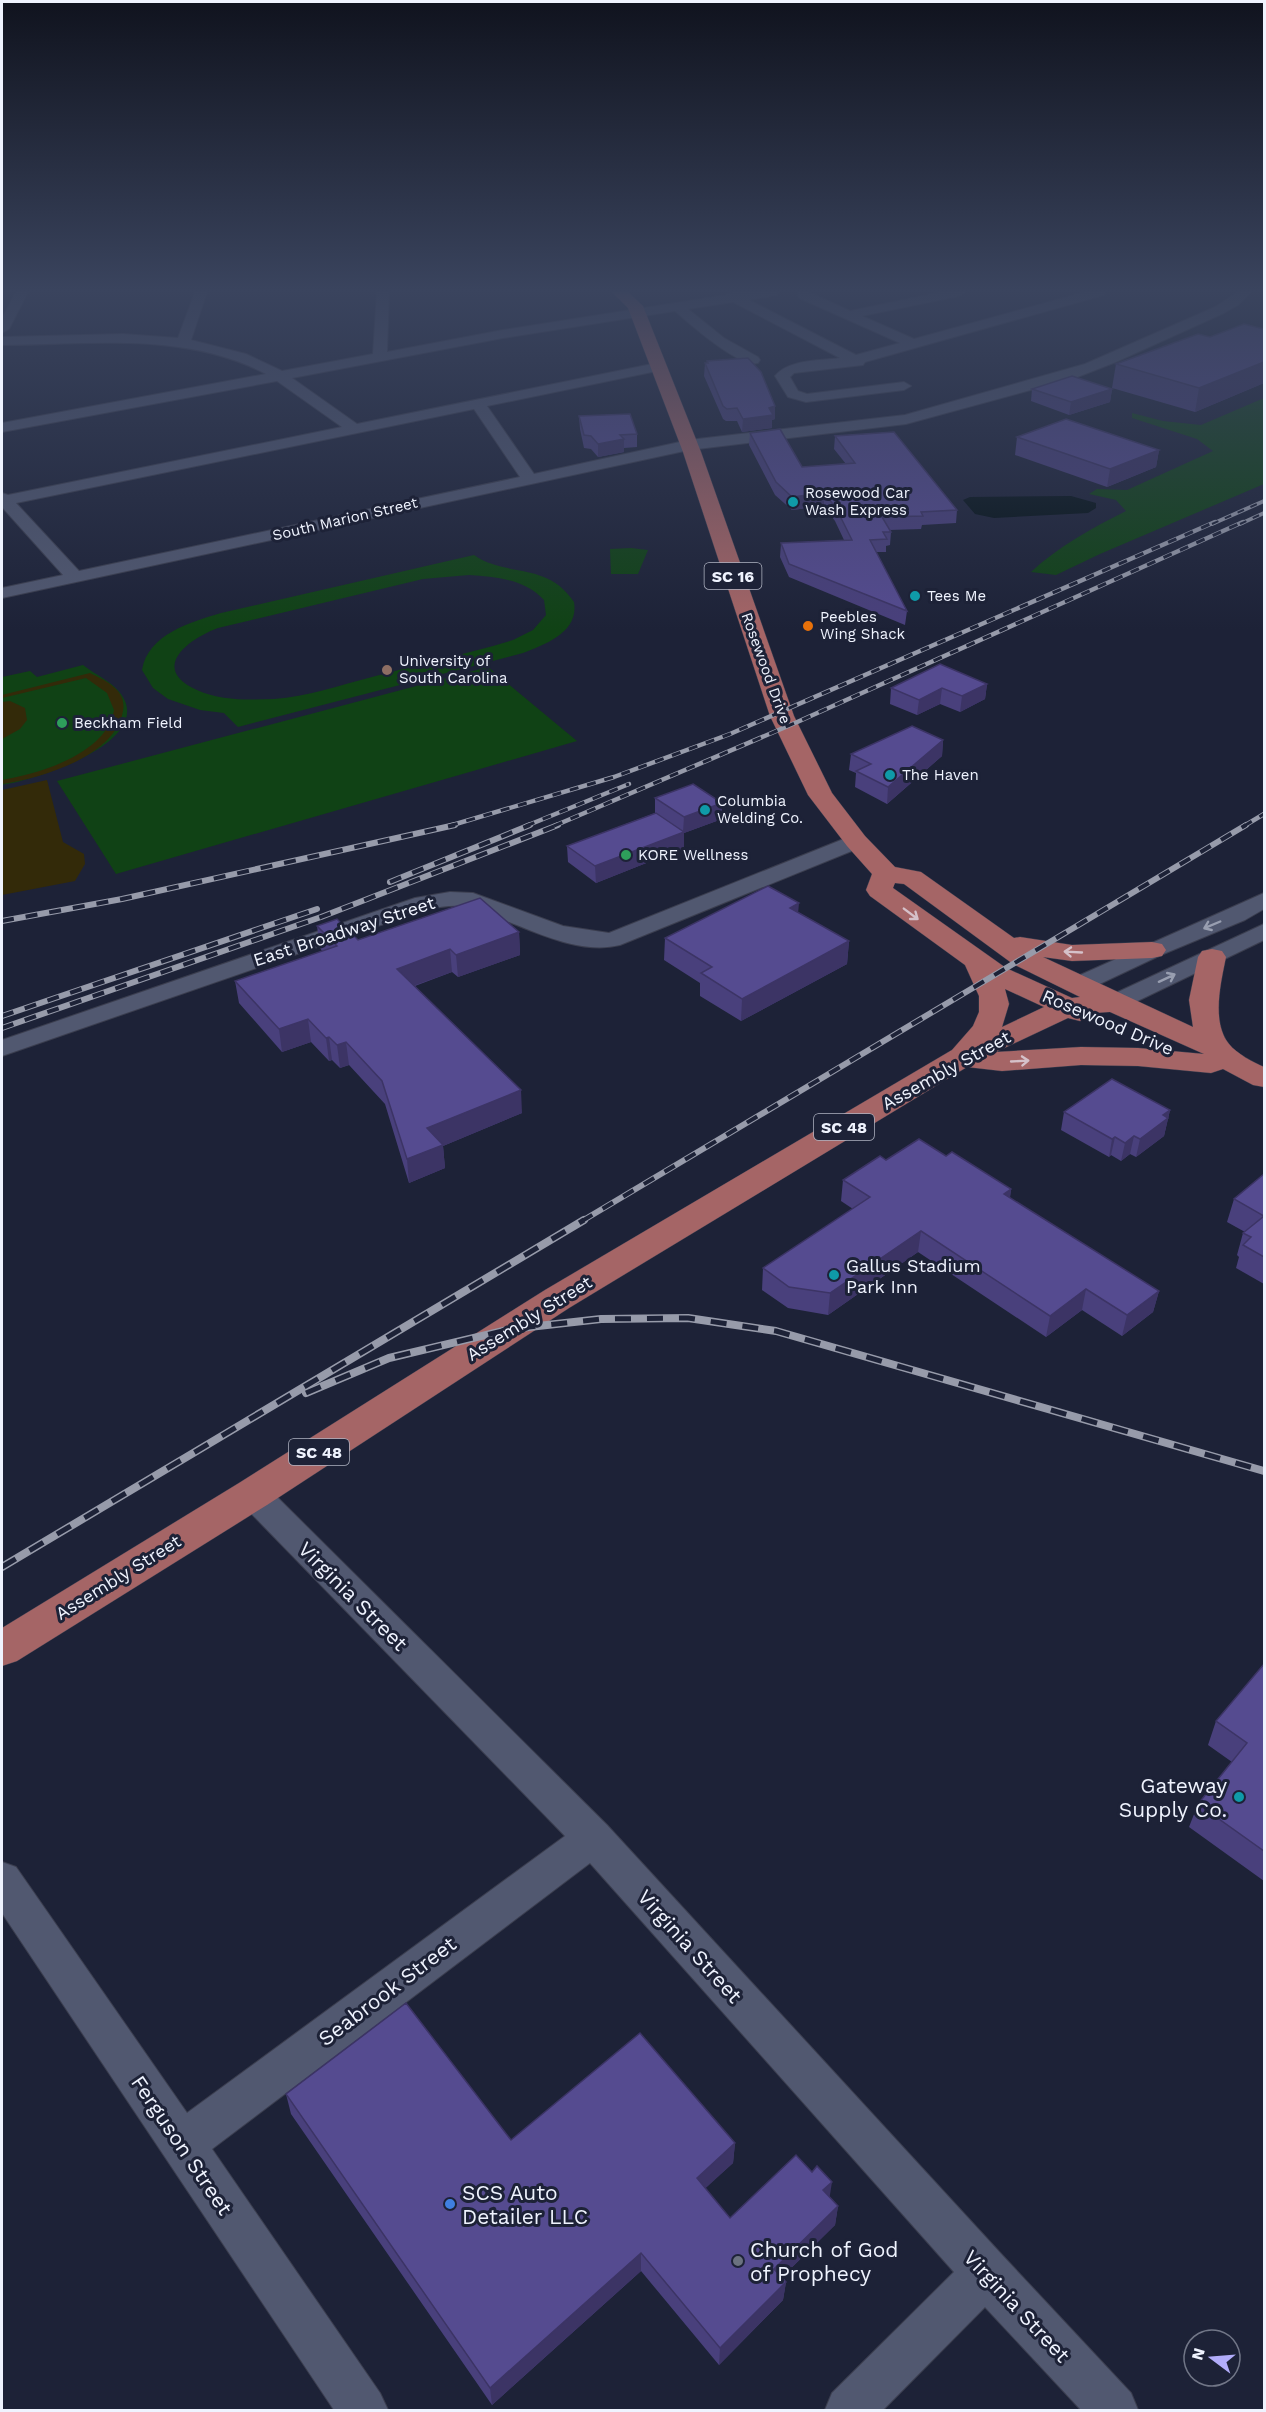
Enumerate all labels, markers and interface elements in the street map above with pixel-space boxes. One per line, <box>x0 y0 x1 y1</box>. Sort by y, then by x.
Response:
place label: Rosewood Car Wash Express <box>805 484 910 519</box>
street label: South Marion Street <box>271 493 420 544</box>
marker: Rosewood Car Wash Express <box>786 495 800 509</box>
road number: SC 16 <box>704 563 762 589</box>
place label: Tees Me <box>927 587 986 605</box>
marker: Tees Me <box>908 589 922 603</box>
place label: Peebles Wing Shack <box>820 608 906 643</box>
street label: Rosewood Drive <box>737 610 795 726</box>
marker: Peebles Wing Shack <box>801 619 815 633</box>
place label: University of South Carolina <box>399 652 508 687</box>
marker: University of South Carolina <box>380 663 394 677</box>
place label: Beckham Field <box>74 714 182 732</box>
marker: Beckham Field <box>55 716 69 730</box>
place label: The Haven <box>902 766 979 784</box>
marker: The Haven <box>883 768 897 782</box>
place label: Columbia Welding Co. <box>717 792 803 827</box>
marker: Columbia Welding Co. <box>698 803 712 817</box>
place label: KORE Wellness <box>638 846 748 864</box>
marker: KORE Wellness <box>619 848 633 862</box>
street label: East Broadway Street <box>251 892 438 970</box>
one-way arrow <box>903 908 919 921</box>
one-way arrow <box>1203 920 1222 931</box>
one-way arrow <box>1064 947 1083 958</box>
one-way arrow <box>1158 971 1176 983</box>
street label: Rosewood Drive <box>1039 985 1177 1059</box>
street label: Assembly Street <box>878 1026 1014 1114</box>
one-way arrow <box>1009 1056 1029 1067</box>
road number: SC 48 <box>814 1114 874 1140</box>
place label: Gallus Stadium Park Inn <box>846 1255 981 1297</box>
marker: Gallus Stadium Park Inn <box>827 1268 841 1282</box>
street label: Assembly Street <box>462 1271 596 1365</box>
road number: SC 48 <box>289 1439 349 1465</box>
street label: Assembly Street <box>51 1530 185 1624</box>
street label: Virginia Street <box>293 1536 413 1656</box>
place label: Gateway Supply Co. <box>1119 1773 1227 1822</box>
marker: Gateway Supply Co. <box>1232 1790 1246 1804</box>
street label: Virginia Street <box>632 1884 748 2008</box>
street label: Seabrook Street <box>313 1931 461 2051</box>
street label: Ferguson Street <box>126 2070 238 2220</box>
place label: SCS Auto Detailer LLC <box>462 2180 588 2229</box>
marker: SCS Auto Detailer LLC <box>443 2197 457 2211</box>
place label: Church of God of Prophecy <box>750 2237 898 2286</box>
street label: Virginia Street <box>959 2245 1076 2367</box>
marker: Church of God of Prophecy <box>731 2254 745 2268</box>
north arrow <box>1182 2328 1242 2388</box>
text: N <box>1187 2346 1209 2362</box>

